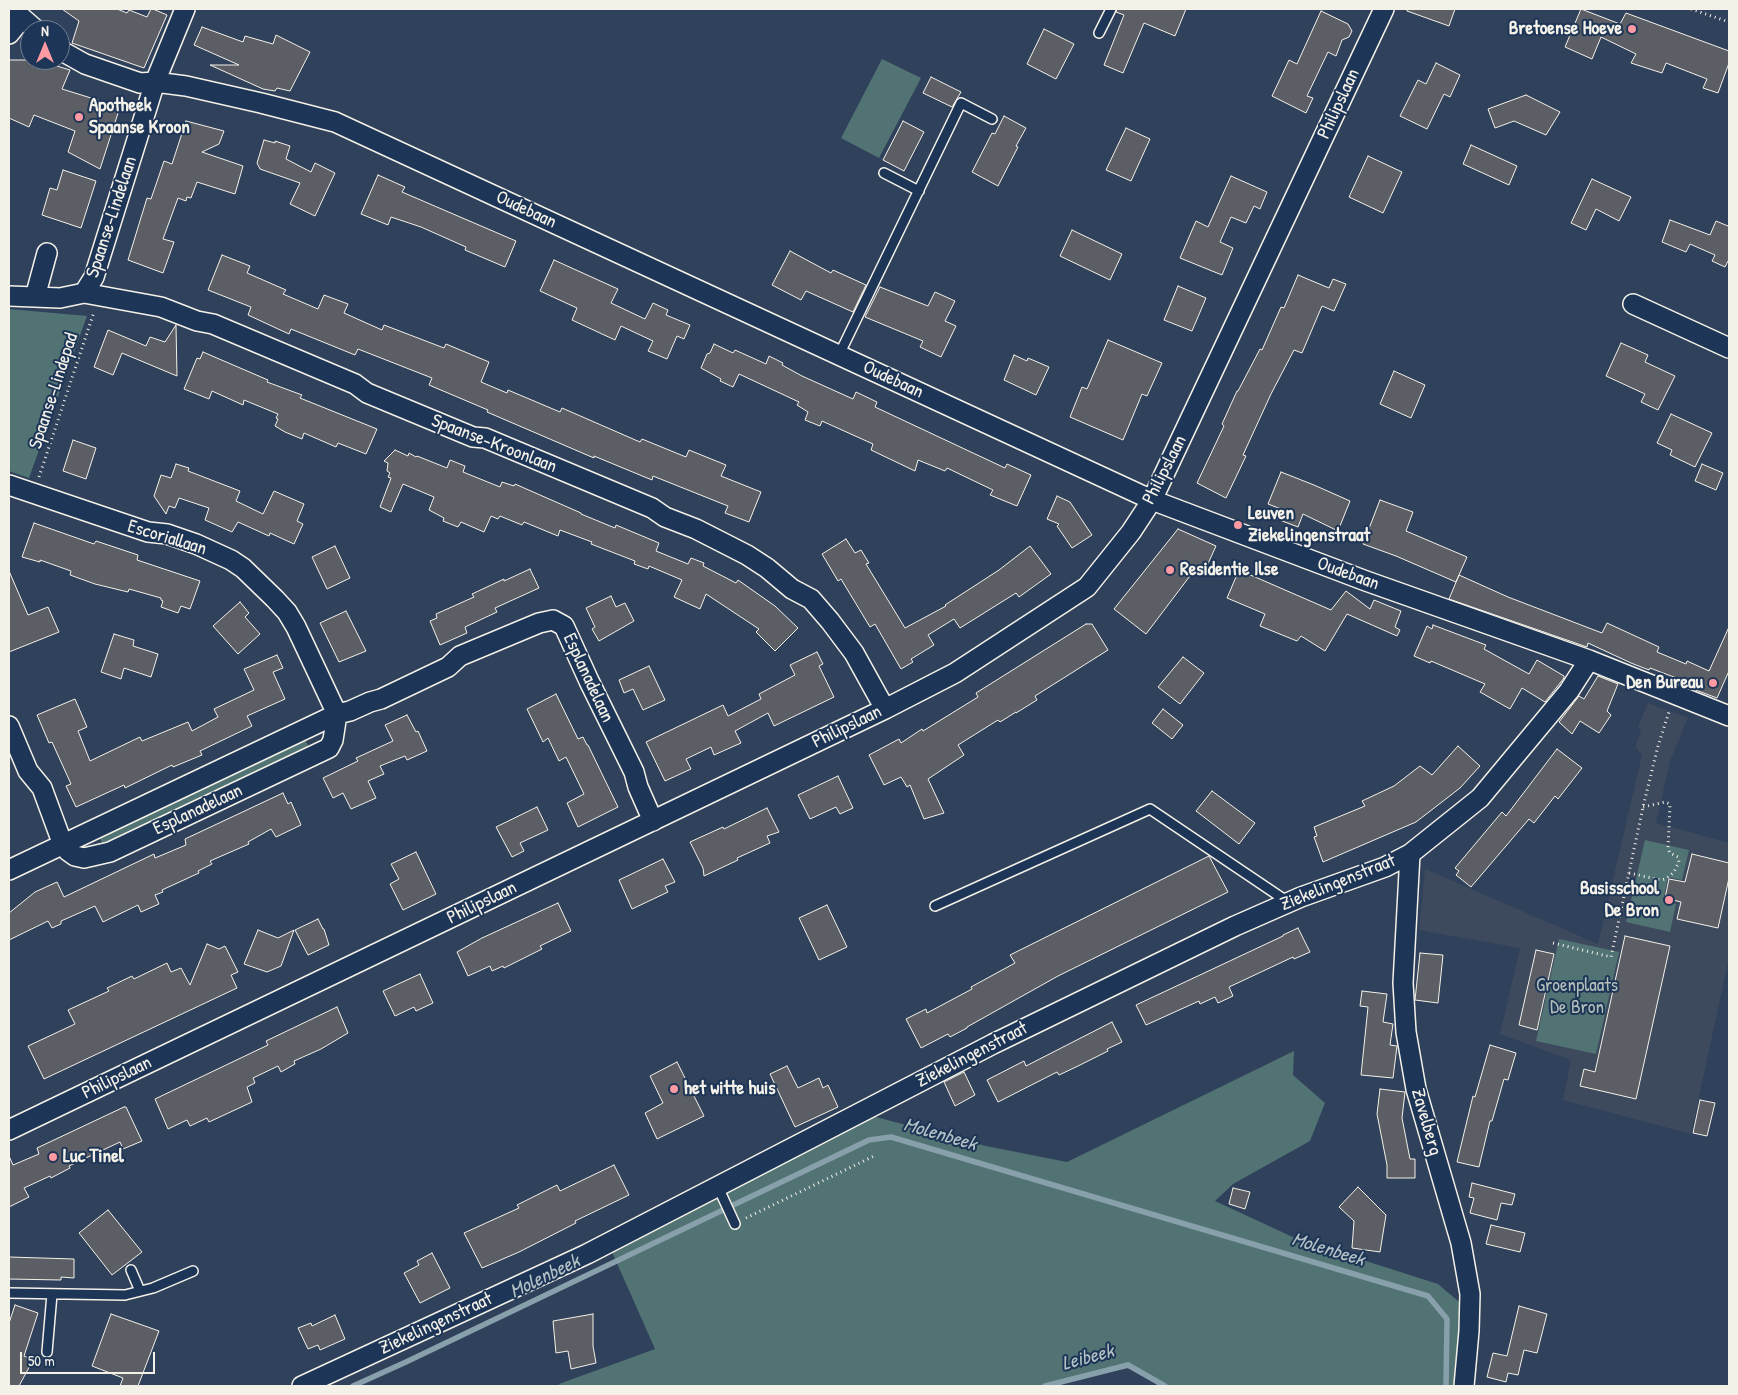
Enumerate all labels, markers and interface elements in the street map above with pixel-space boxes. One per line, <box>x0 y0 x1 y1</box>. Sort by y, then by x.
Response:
place label: Bretoense Hoeve <box>1509 18 1622 40</box>
north arrow <box>20 20 70 70</box>
text: N <box>41 21 49 40</box>
marker: Bretoense Hoeve <box>1626 23 1638 35</box>
street label: Philipslaan <box>1313 65 1365 143</box>
place label: Apotheek Spaanse Kroon <box>89 95 190 139</box>
marker: Apotheek Spaanse Kroon <box>73 111 85 123</box>
street label: Spaanse-Lindelaan <box>82 153 142 281</box>
street label: Oudebaan <box>492 186 560 234</box>
street label: Spaanse-Lindepad <box>24 330 84 452</box>
street label: Oudebaan <box>859 356 927 404</box>
street label: Spaanse-Kroonlaan <box>428 410 560 478</box>
street label: Philipslaan <box>1138 432 1192 508</box>
place label: Leuven Ziekelingenstraat <box>1248 503 1370 547</box>
street label: Escoriallaan <box>125 515 209 561</box>
marker: Leuven Ziekelingenstraat <box>1232 519 1244 531</box>
street label: Oudebaan <box>1314 552 1382 596</box>
place label: Residentie Ilse <box>1180 559 1278 581</box>
marker: Residentie Ilse <box>1164 564 1176 576</box>
street label: Esplanadelaan <box>557 630 619 726</box>
place label: Den Bureau <box>1626 672 1703 694</box>
marker: Den Bureau <box>1707 677 1719 689</box>
street label: Philipslaan <box>808 700 886 754</box>
street label: Esplanadelaan <box>150 779 246 841</box>
street label: Ziekelingenstraat <box>1277 850 1399 916</box>
street label: Philipslaan <box>443 876 521 930</box>
place label: Basisschool De Bron <box>1580 878 1659 922</box>
marker: Basisschool De Bron <box>1663 894 1675 906</box>
park label: Groenplaats De Bron <box>1536 975 1618 1019</box>
street label: Ziekelingenstraat <box>912 1017 1032 1093</box>
street label: Philipslaan <box>78 1051 156 1105</box>
place label: het witte huis <box>684 1078 776 1100</box>
marker: het witte huis <box>668 1083 680 1095</box>
street label: Zavelberg <box>1406 1086 1446 1158</box>
water label: Molenbeek <box>901 1113 979 1157</box>
place label: Luc Tinel <box>63 1146 124 1168</box>
marker: Luc Tinel <box>47 1151 59 1163</box>
water label: Molenbeek <box>1289 1228 1367 1272</box>
water label: Molenbeek <box>506 1250 584 1304</box>
street label: Ziekelingenstraat <box>376 1288 496 1360</box>
water label: Leibeek <box>1060 1340 1116 1376</box>
scale bar <box>22 1342 158 1374</box>
text: 50 m <box>28 1350 55 1371</box>

